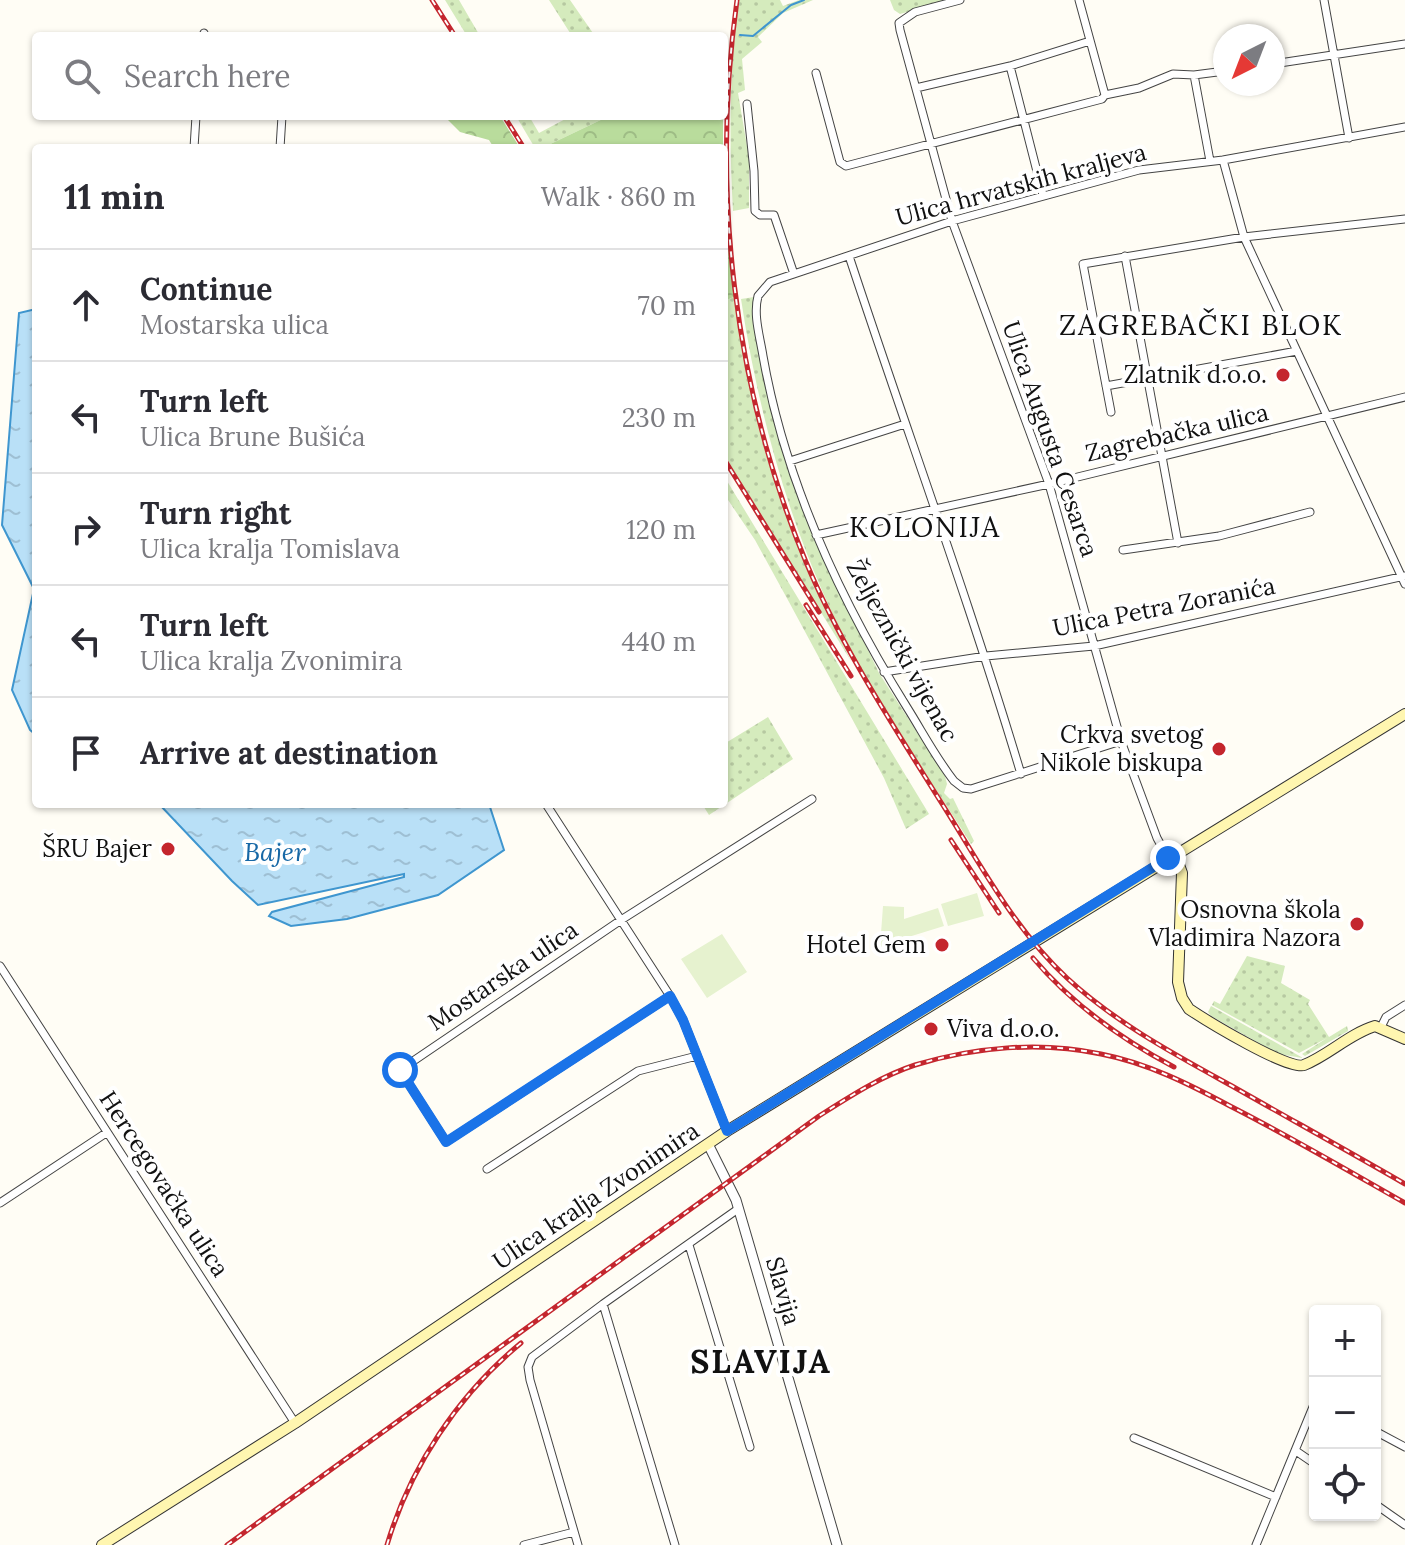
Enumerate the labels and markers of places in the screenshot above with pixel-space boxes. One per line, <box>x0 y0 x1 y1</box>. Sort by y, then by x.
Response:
place label: Zlatnik d.o.o. <box>1124 359 1267 390</box>
marker: Zlatnik d.o.o. <box>1274 366 1292 384</box>
place label: Crkva svetog Nikole biskupa <box>1040 719 1204 778</box>
marker: Crkva svetog Nikole biskupa <box>1210 740 1228 758</box>
place label: ŠRU Bajer <box>42 832 153 864</box>
marker: ŠRU Bajer <box>159 840 177 858</box>
place label: Osnovna škola Vladimira Nazora <box>1147 894 1341 953</box>
marker: Osnovna škola Vladimira Nazora <box>1348 915 1366 933</box>
place label: Hotel Gem <box>806 929 926 960</box>
marker: Hotel Gem <box>933 936 951 954</box>
place label: Viva d.o.o. <box>946 1013 1060 1044</box>
marker: Viva d.o.o. <box>922 1020 940 1038</box>

